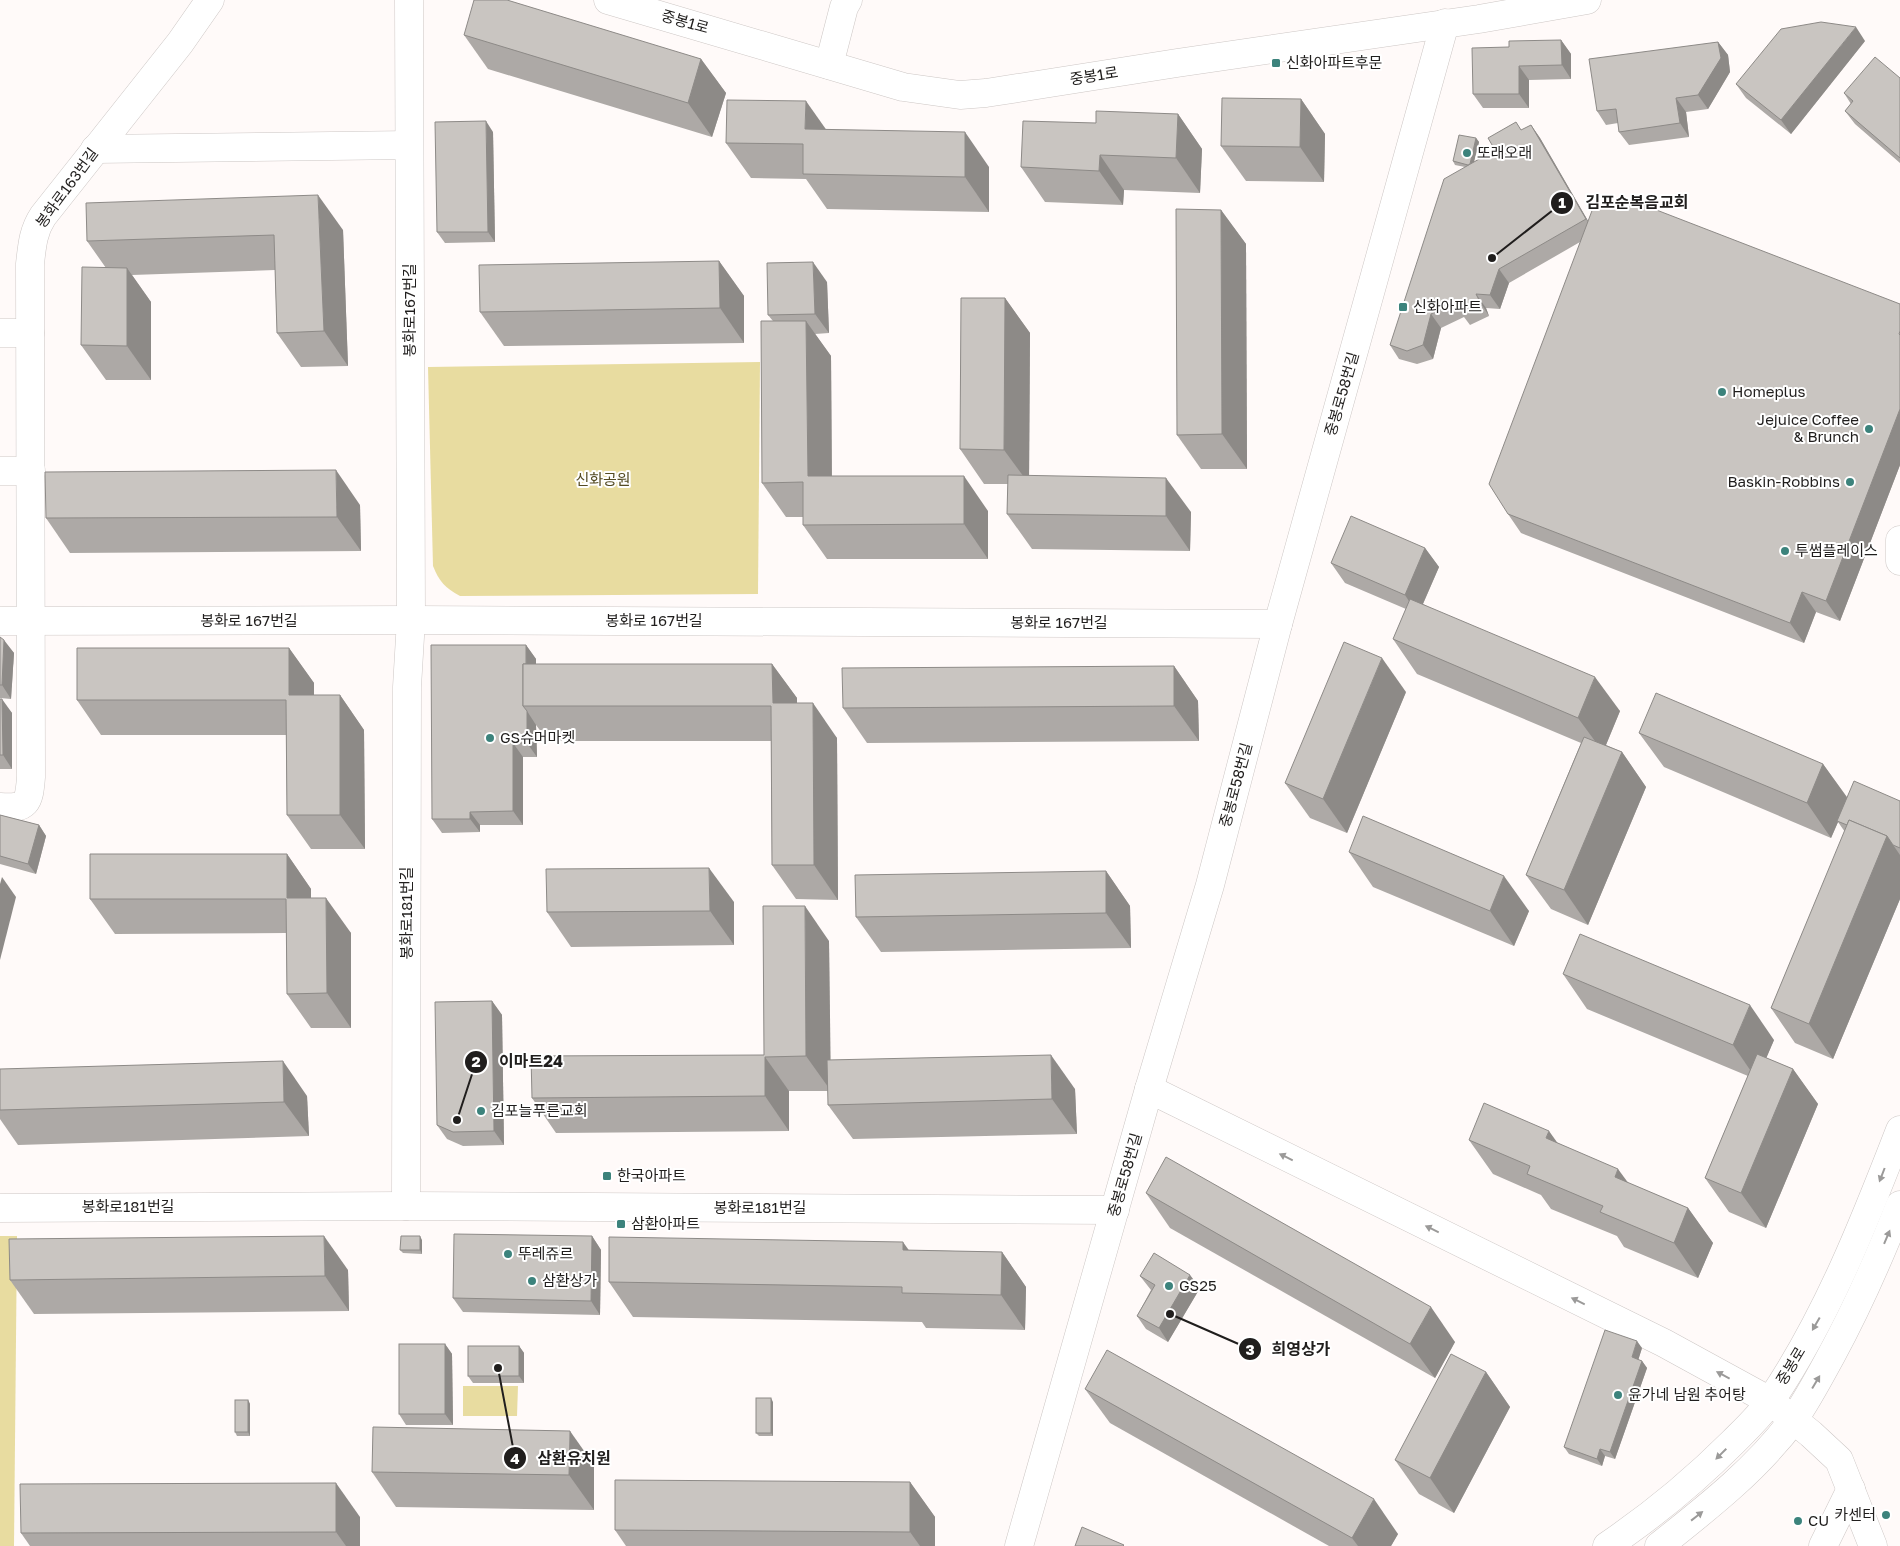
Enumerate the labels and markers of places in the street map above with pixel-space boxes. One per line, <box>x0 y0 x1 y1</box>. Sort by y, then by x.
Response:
place label: 신화아파트후문 <box>1286 53 1383 71</box>
marker: 신화아파트후문 <box>1270 57 1282 69</box>
place label: 또래오래 <box>1477 143 1532 161</box>
marker: 또래오래 <box>1461 147 1473 159</box>
callout: 김포순복음교회 <box>1550 187 1698 218</box>
place label: 신화아파트 <box>1413 297 1482 315</box>
marker: 신화아파트 <box>1397 301 1409 313</box>
place label: Homeplus <box>1732 382 1805 400</box>
marker: Homeplus <box>1716 386 1728 398</box>
place label: Jejuice Coffee & Brunch <box>1757 410 1859 445</box>
marker: Jejuice Coffee & Brunch <box>1863 423 1875 435</box>
place label: Baskin-Robbins <box>1727 472 1840 490</box>
marker: Baskin-Robbins <box>1844 476 1856 488</box>
place label: 투썸플레이스 <box>1795 541 1878 559</box>
marker: 투썸플레이스 <box>1779 545 1791 557</box>
place label: GS슈머마켓 <box>500 728 575 746</box>
marker: GS슈머마켓 <box>484 732 496 744</box>
callout: 이마트24 <box>464 1046 573 1077</box>
place label: 김포늘푸른교회 <box>491 1101 588 1119</box>
marker: 김포늘푸른교회 <box>475 1105 487 1117</box>
place label: 한국아파트 <box>617 1166 686 1184</box>
marker: 한국아파트 <box>601 1170 613 1182</box>
place label: 삼환아파트 <box>631 1214 700 1232</box>
marker: 삼환아파트 <box>615 1218 627 1230</box>
place label: 뚜레쥬르 <box>518 1244 573 1262</box>
marker: 뚜레쥬르 <box>502 1248 514 1260</box>
place label: 삼환상가 <box>542 1271 597 1289</box>
marker: 삼환상가 <box>526 1275 538 1287</box>
place label: GS25 <box>1179 1276 1217 1294</box>
marker: GS25 <box>1163 1280 1175 1292</box>
callout: 희영상가 <box>1237 1334 1341 1365</box>
place label: 윤가네 남원 추어탕 <box>1628 1385 1746 1403</box>
marker: 윤가네 남원 추어탕 <box>1612 1389 1624 1401</box>
callout: 삼환유치원 <box>503 1443 621 1474</box>
place label: 카센터 <box>1835 1505 1876 1523</box>
marker: 카센터 <box>1880 1509 1892 1521</box>
place label: CU <box>1808 1511 1829 1529</box>
marker: CU <box>1792 1515 1804 1527</box>

